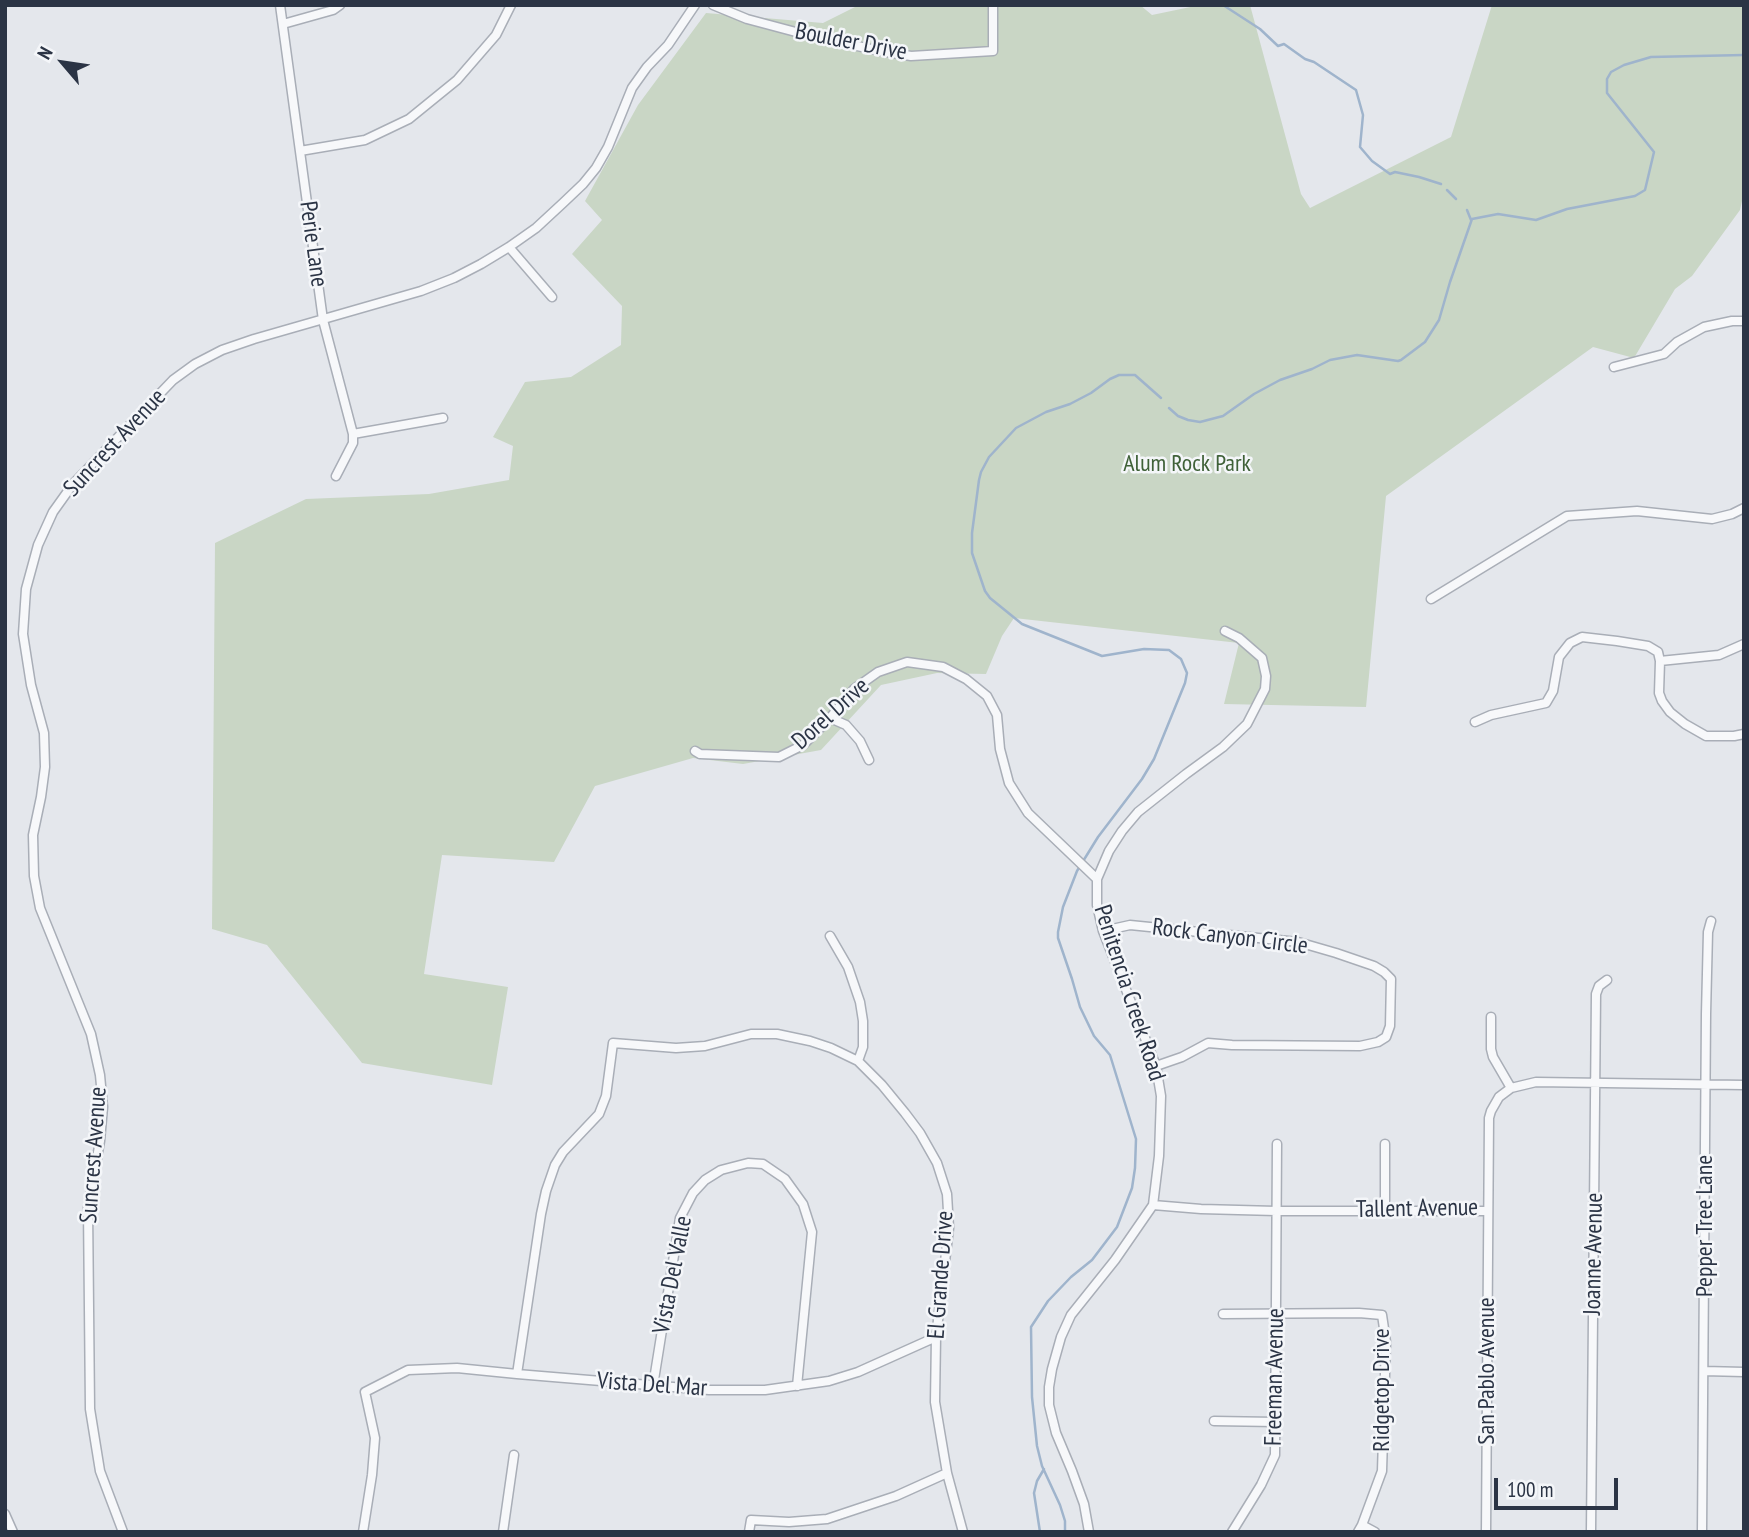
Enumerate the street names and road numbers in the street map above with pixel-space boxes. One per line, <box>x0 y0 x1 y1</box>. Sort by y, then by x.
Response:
street label: Boulder Drive <box>793 17 909 67</box>
street label: Perie Lane <box>293 199 333 289</box>
street label: Suncrest Avenue <box>58 383 172 503</box>
street label: Dorel Drive <box>787 672 875 756</box>
street label: Penitencia Creek Road <box>1087 901 1171 1085</box>
street label: Rock Canyon Circle <box>1151 913 1309 961</box>
street label: Suncrest Avenue <box>75 1086 113 1224</box>
street label: Pepper Tree Lane <box>1691 1155 1719 1297</box>
street label: Joanne Avenue <box>1579 1192 1609 1316</box>
street label: Tallent Avenue <box>1356 1194 1478 1224</box>
street label: El Grande Drive <box>922 1210 960 1340</box>
street label: Vista Del Valle <box>647 1213 699 1337</box>
street label: San Pablo Avenue <box>1473 1297 1501 1445</box>
street label: Freeman Avenue <box>1259 1308 1291 1446</box>
street label: Ridgetop Drive <box>1368 1328 1396 1452</box>
street label: Vista Del Mar <box>596 1367 708 1403</box>

